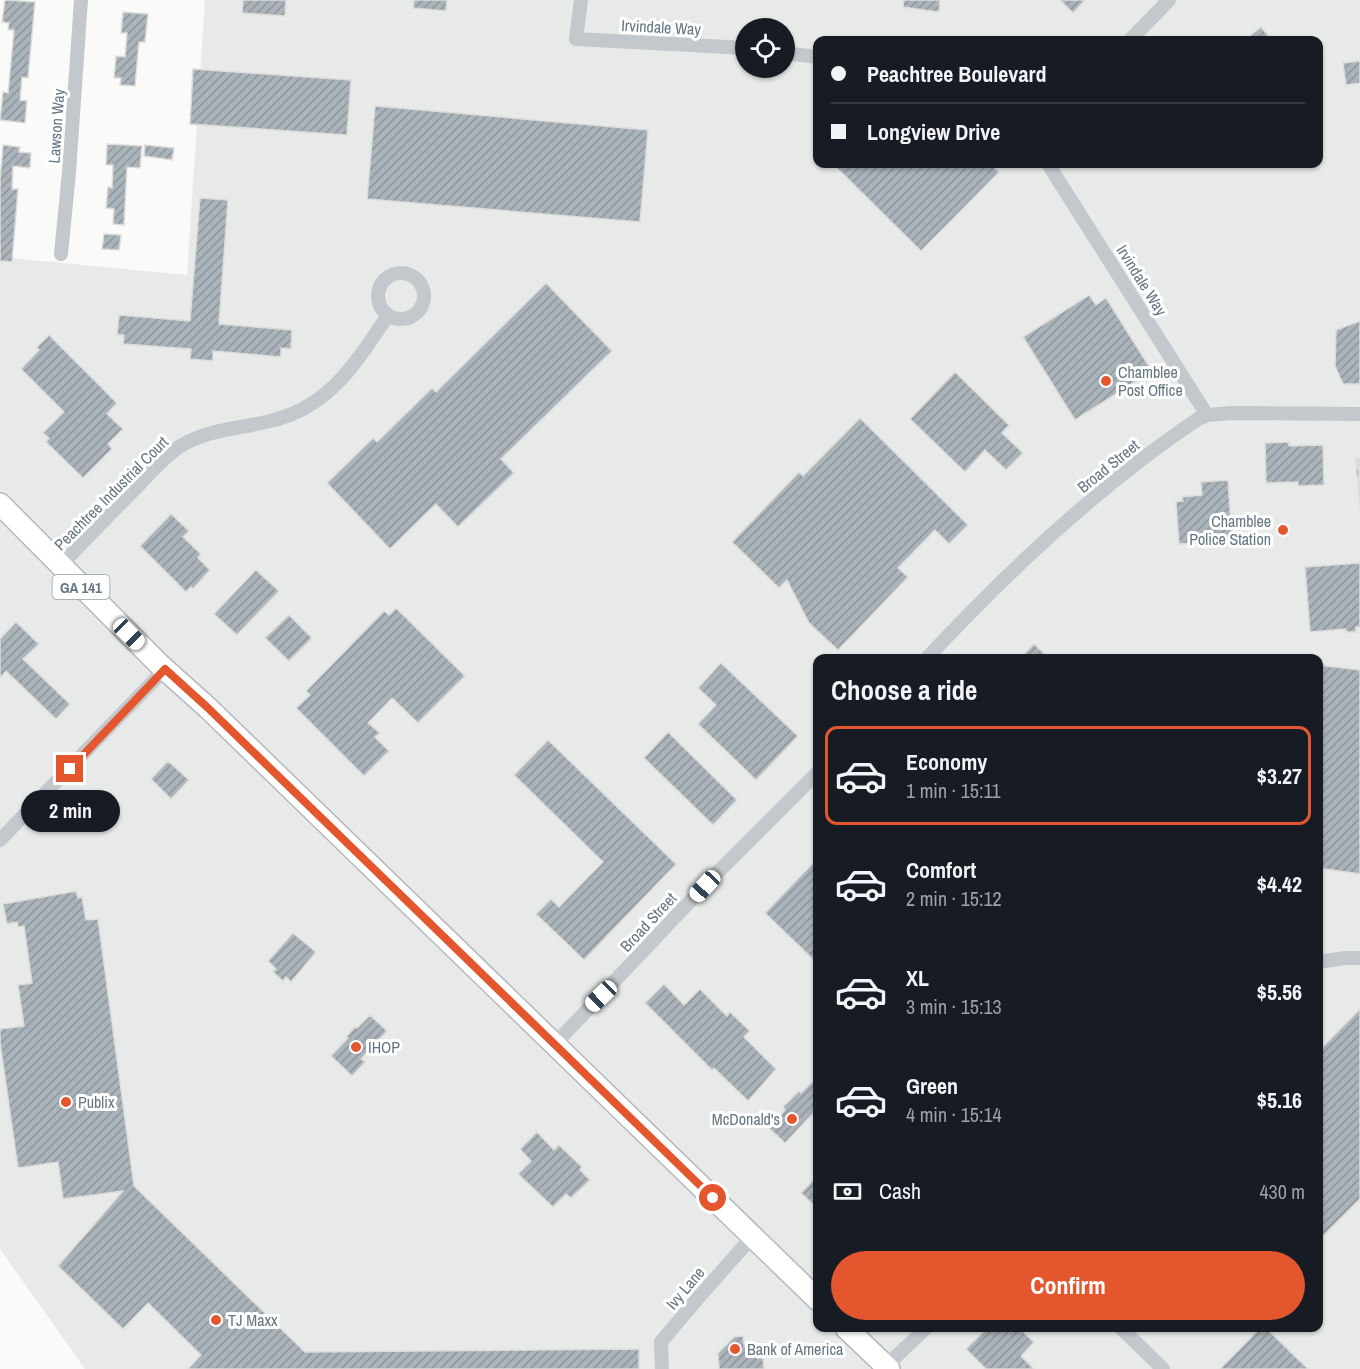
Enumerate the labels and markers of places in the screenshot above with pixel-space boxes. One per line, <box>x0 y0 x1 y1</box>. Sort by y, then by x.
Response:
place label: Chamblee Post Office <box>1118 361 1183 401</box>
marker: Chamblee Post Office <box>1099 374 1113 388</box>
place label: Chamblee Police Station <box>1189 510 1271 550</box>
marker: Chamblee Police Station <box>1276 523 1290 537</box>
place label: IHOP <box>368 1036 400 1058</box>
marker: IHOP <box>349 1040 363 1054</box>
place label: Publix <box>78 1091 115 1113</box>
marker: Publix <box>59 1095 73 1109</box>
place label: McDonald's <box>712 1108 780 1130</box>
marker: McDonald's <box>785 1112 799 1126</box>
place label: TJ Maxx <box>228 1309 278 1331</box>
marker: TJ Maxx <box>209 1313 223 1327</box>
place label: Bank of America <box>747 1338 844 1360</box>
marker: Bank of America <box>728 1342 742 1356</box>

